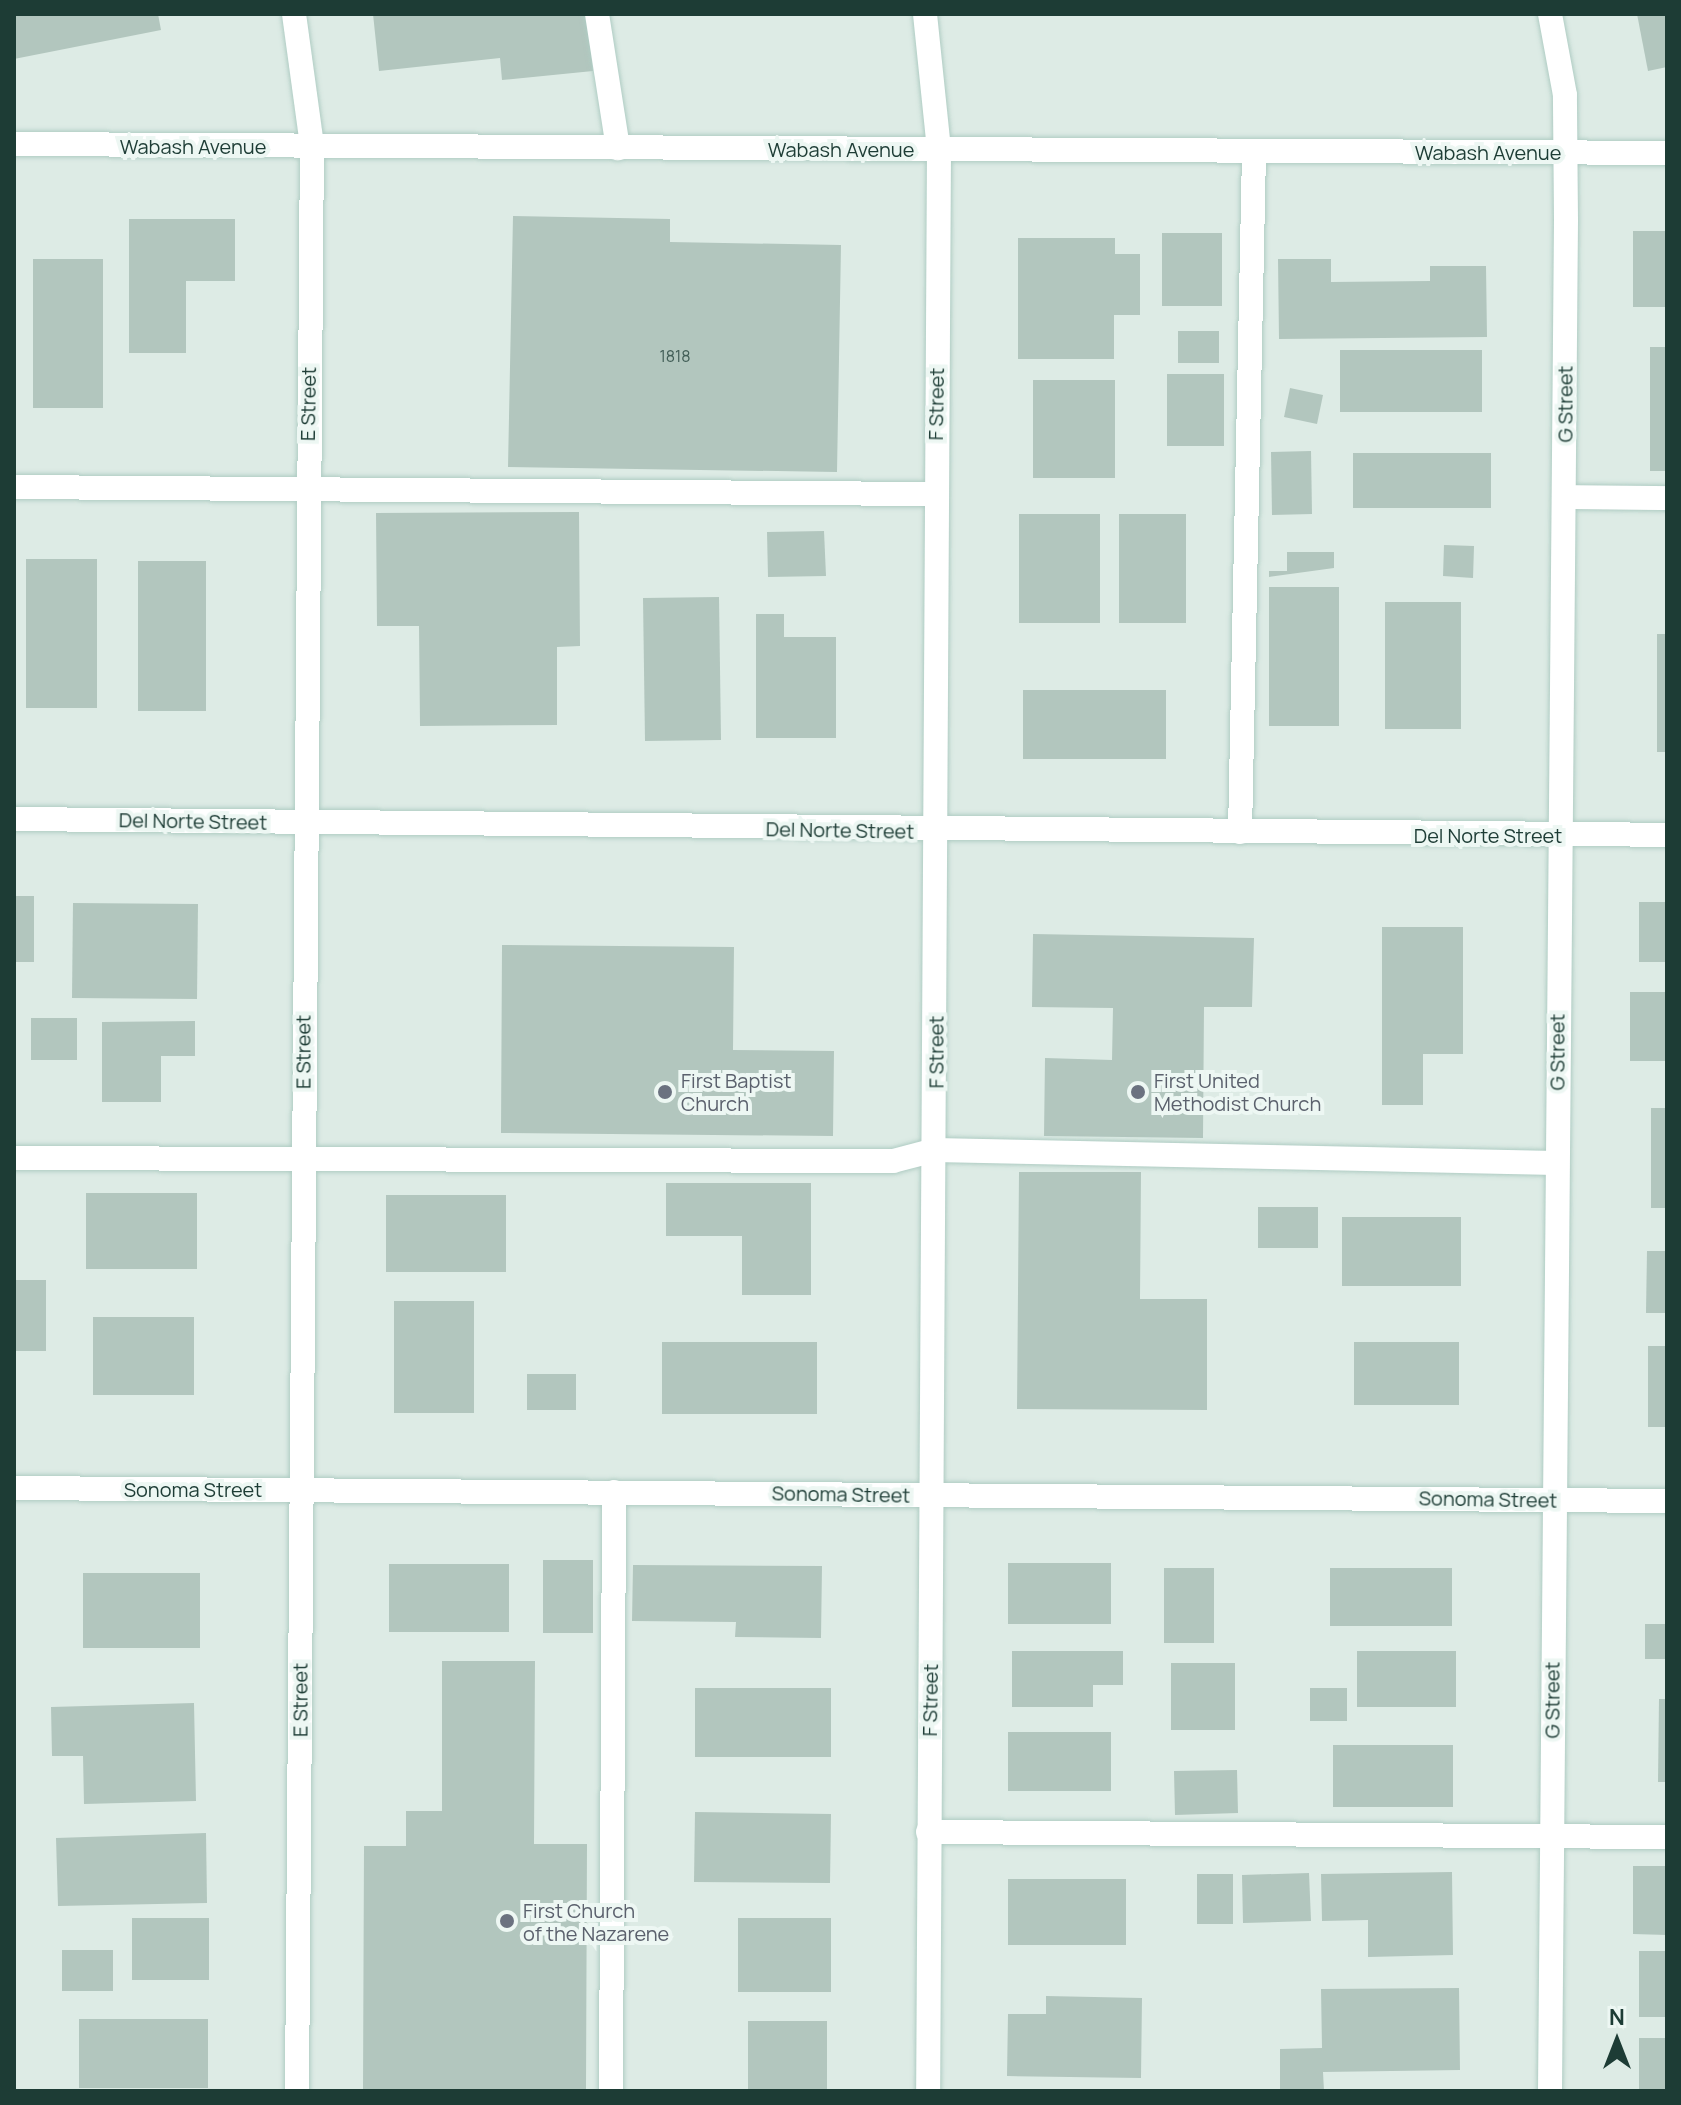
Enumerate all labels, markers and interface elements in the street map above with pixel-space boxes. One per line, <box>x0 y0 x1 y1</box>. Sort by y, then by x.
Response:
street label: Wabash Avenue <box>120 134 266 158</box>
street label: Wabash Avenue <box>768 137 914 161</box>
street label: Wabash Avenue <box>1415 140 1561 164</box>
house number: 1818 <box>659 346 691 366</box>
street label: G Street <box>1553 366 1577 442</box>
street label: E Street <box>295 367 321 441</box>
street label: F Street <box>923 367 949 441</box>
street label: Del Norte Street <box>119 808 267 834</box>
street label: Del Norte Street <box>766 817 914 843</box>
street label: Del Norte Street <box>1414 823 1562 847</box>
street label: G Street <box>1545 1014 1569 1090</box>
street label: E Street <box>291 1015 315 1089</box>
street label: F Street <box>924 1016 948 1088</box>
place label: First Baptist Church <box>681 1068 791 1115</box>
place label: First United Methodist Church <box>1154 1068 1321 1115</box>
marker: First Baptist Church <box>656 1083 674 1101</box>
marker: First United Methodist Church <box>1129 1083 1147 1101</box>
street label: Sonoma Street <box>124 1477 262 1501</box>
street label: Sonoma Street <box>771 1481 911 1507</box>
street label: Sonoma Street <box>1418 1486 1558 1512</box>
street label: G Street <box>1540 1662 1564 1738</box>
street label: E Street <box>288 1663 312 1737</box>
street label: F Street <box>917 1663 943 1737</box>
place label: First Church of the Nazarene <box>523 1898 669 1945</box>
marker: First Church of the Nazarene <box>498 1912 516 1930</box>
north arrow <box>1577 2001 1657 2081</box>
text: N <box>1609 2002 1625 2032</box>

